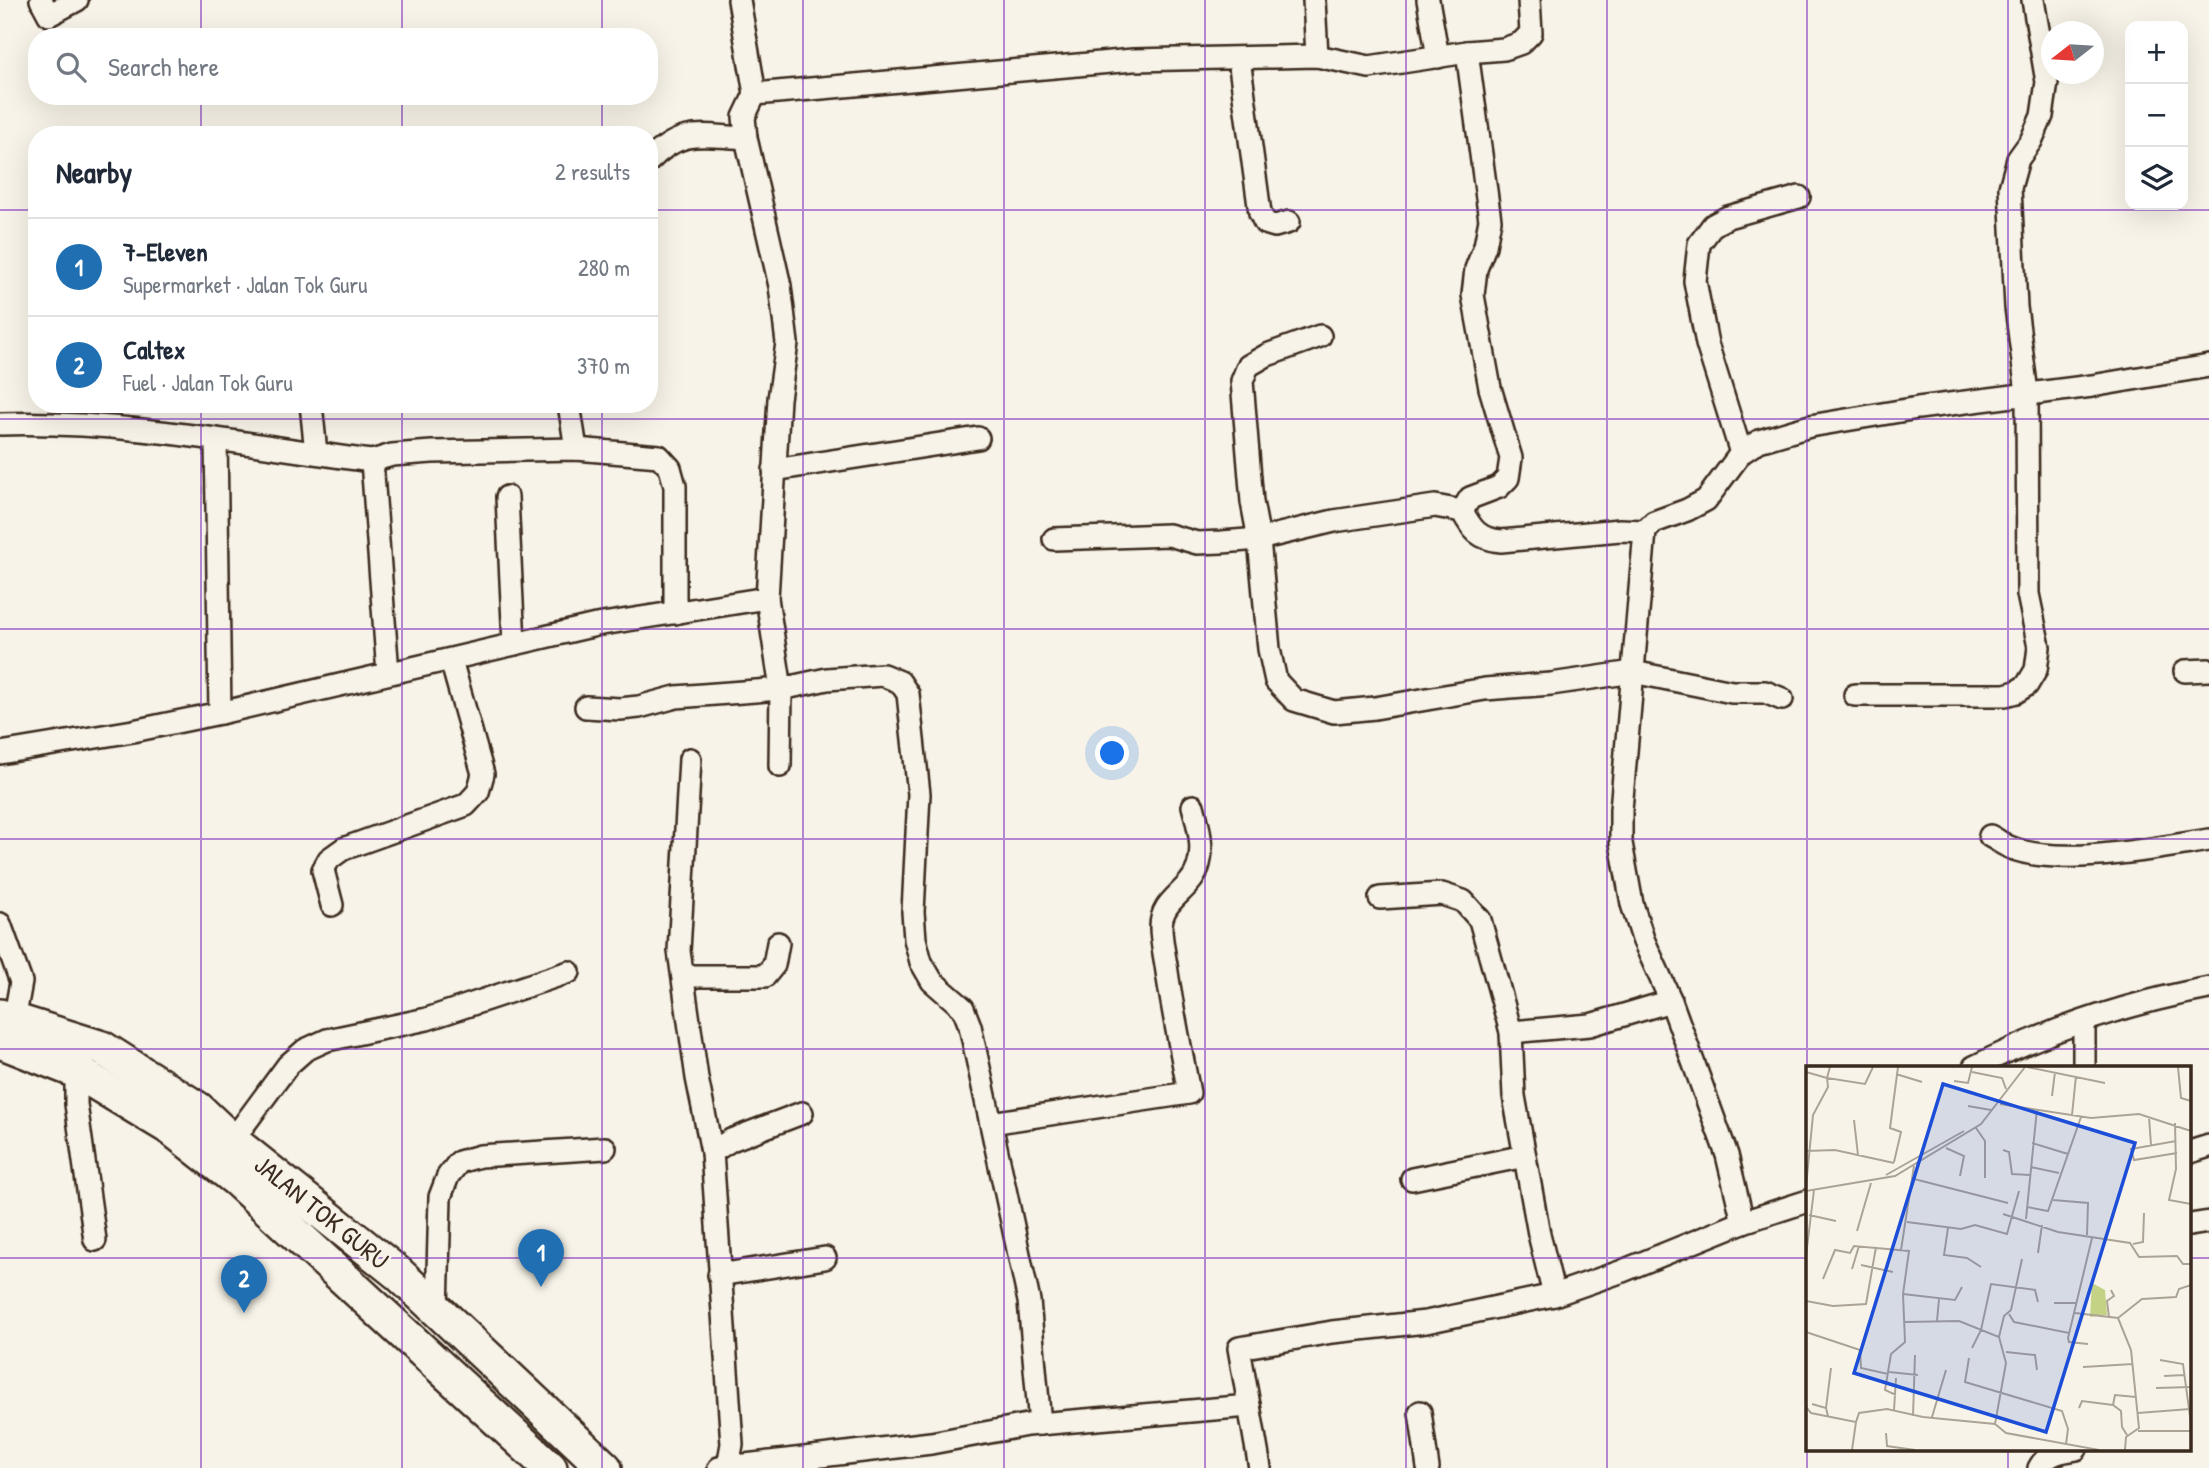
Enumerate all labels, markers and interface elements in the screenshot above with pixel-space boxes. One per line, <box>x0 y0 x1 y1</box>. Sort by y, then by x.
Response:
north arrow <box>2041 21 2104 84</box>
map controls <box>2125 21 2188 210</box>
button: + <box>2125 21 2188 84</box>
search box <box>28 28 658 105</box>
icon: search <box>52 48 90 86</box>
text: Search here <box>108 49 219 84</box>
button: − <box>2125 84 2188 147</box>
button: layers <box>2125 147 2188 210</box>
text: Nearby <box>56 152 132 192</box>
text: 2 results <box>555 156 630 187</box>
text: 7-Eleven <box>123 234 208 269</box>
text: 1 <box>75 252 83 283</box>
text: 280 m <box>578 252 630 283</box>
text: Supermarket · Jalan Tok Guru <box>123 269 367 300</box>
text: Caltex <box>123 332 185 367</box>
text: 2 <box>74 350 84 381</box>
text: 370 m <box>577 350 630 381</box>
text: Fuel · Jalan Tok Guru <box>123 367 293 398</box>
your location <box>1095 736 1129 770</box>
inset map <box>1806 1066 2192 1450</box>
street label: JALAN TOK GURU <box>247 1147 397 1277</box>
pin: 1 <box>518 1229 564 1287</box>
pin: 2 <box>221 1255 267 1313</box>

